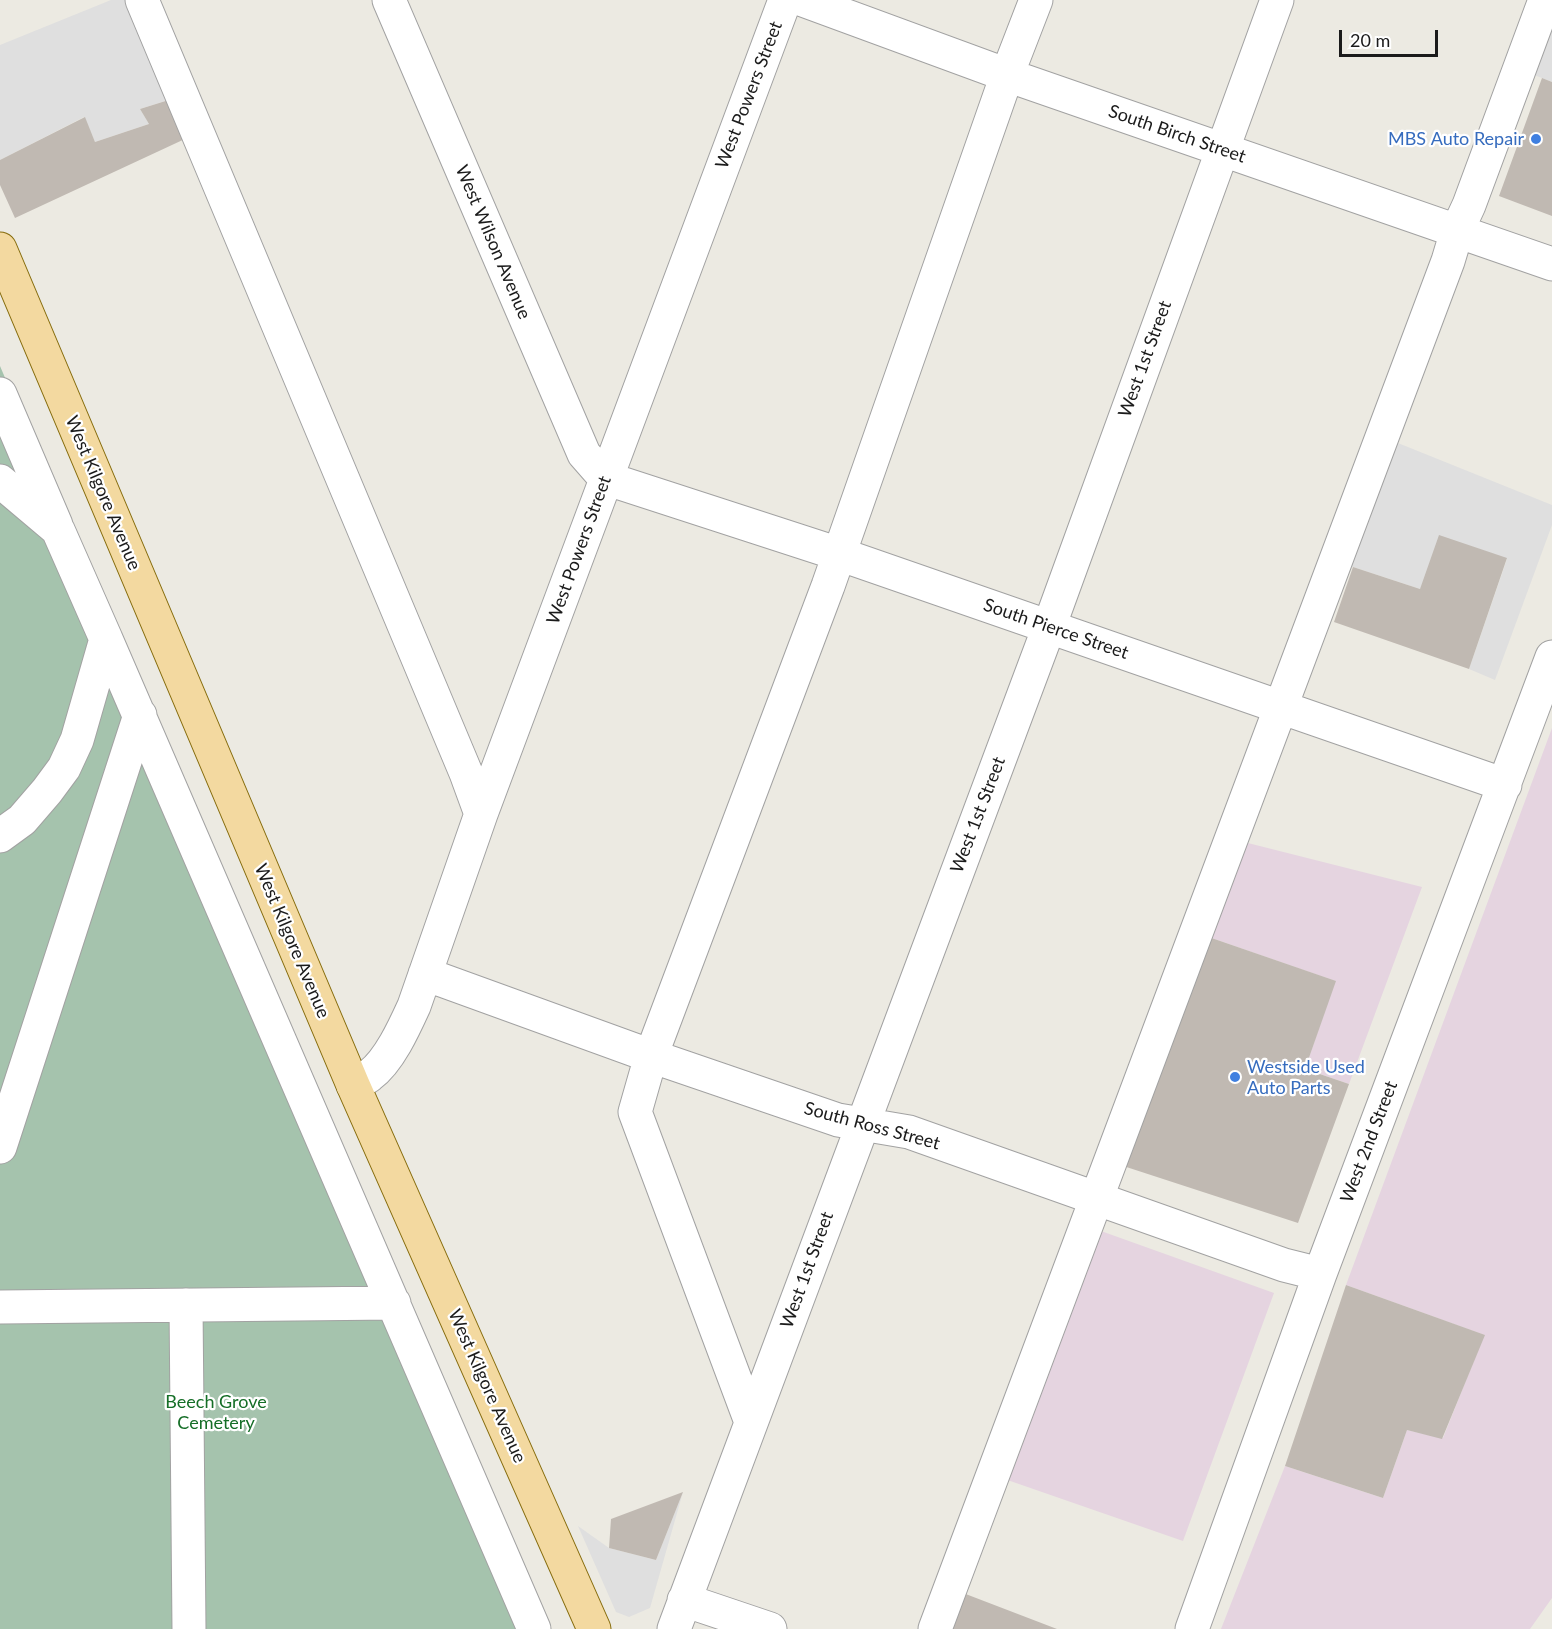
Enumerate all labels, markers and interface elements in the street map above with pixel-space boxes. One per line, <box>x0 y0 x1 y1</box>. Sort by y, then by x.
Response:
street label: West Powers Street <box>711 18 787 172</box>
scale bar <box>1342 18 1441 56</box>
text: 20 m <box>1350 29 1390 51</box>
street label: South Birch Street <box>1106 100 1248 168</box>
place label: MBS Auto Repair <box>1388 128 1524 150</box>
marker: MBS Auto Repair <box>1529 132 1543 146</box>
street label: West Wilson Avenue <box>451 162 535 322</box>
street label: West 1st Street <box>1114 298 1176 420</box>
street label: West Kilgore Avenue <box>61 412 145 574</box>
street label: West Powers Street <box>542 473 616 627</box>
street label: South Pierce Street <box>981 594 1131 664</box>
street label: West 1st Street <box>946 754 1010 876</box>
street label: West Kilgore Avenue <box>250 860 334 1022</box>
place label: Westside Used Auto Parts <box>1247 1056 1365 1098</box>
marker: Westside Used Auto Parts <box>1228 1070 1242 1084</box>
street label: West 2nd Street <box>1336 1078 1402 1206</box>
street label: South Ross Street <box>802 1098 942 1154</box>
street label: West 1st Street <box>776 1209 838 1331</box>
street label: West Kilgore Avenue <box>443 1306 531 1466</box>
park label: Beech Grove Cemetery <box>165 1391 267 1434</box>

